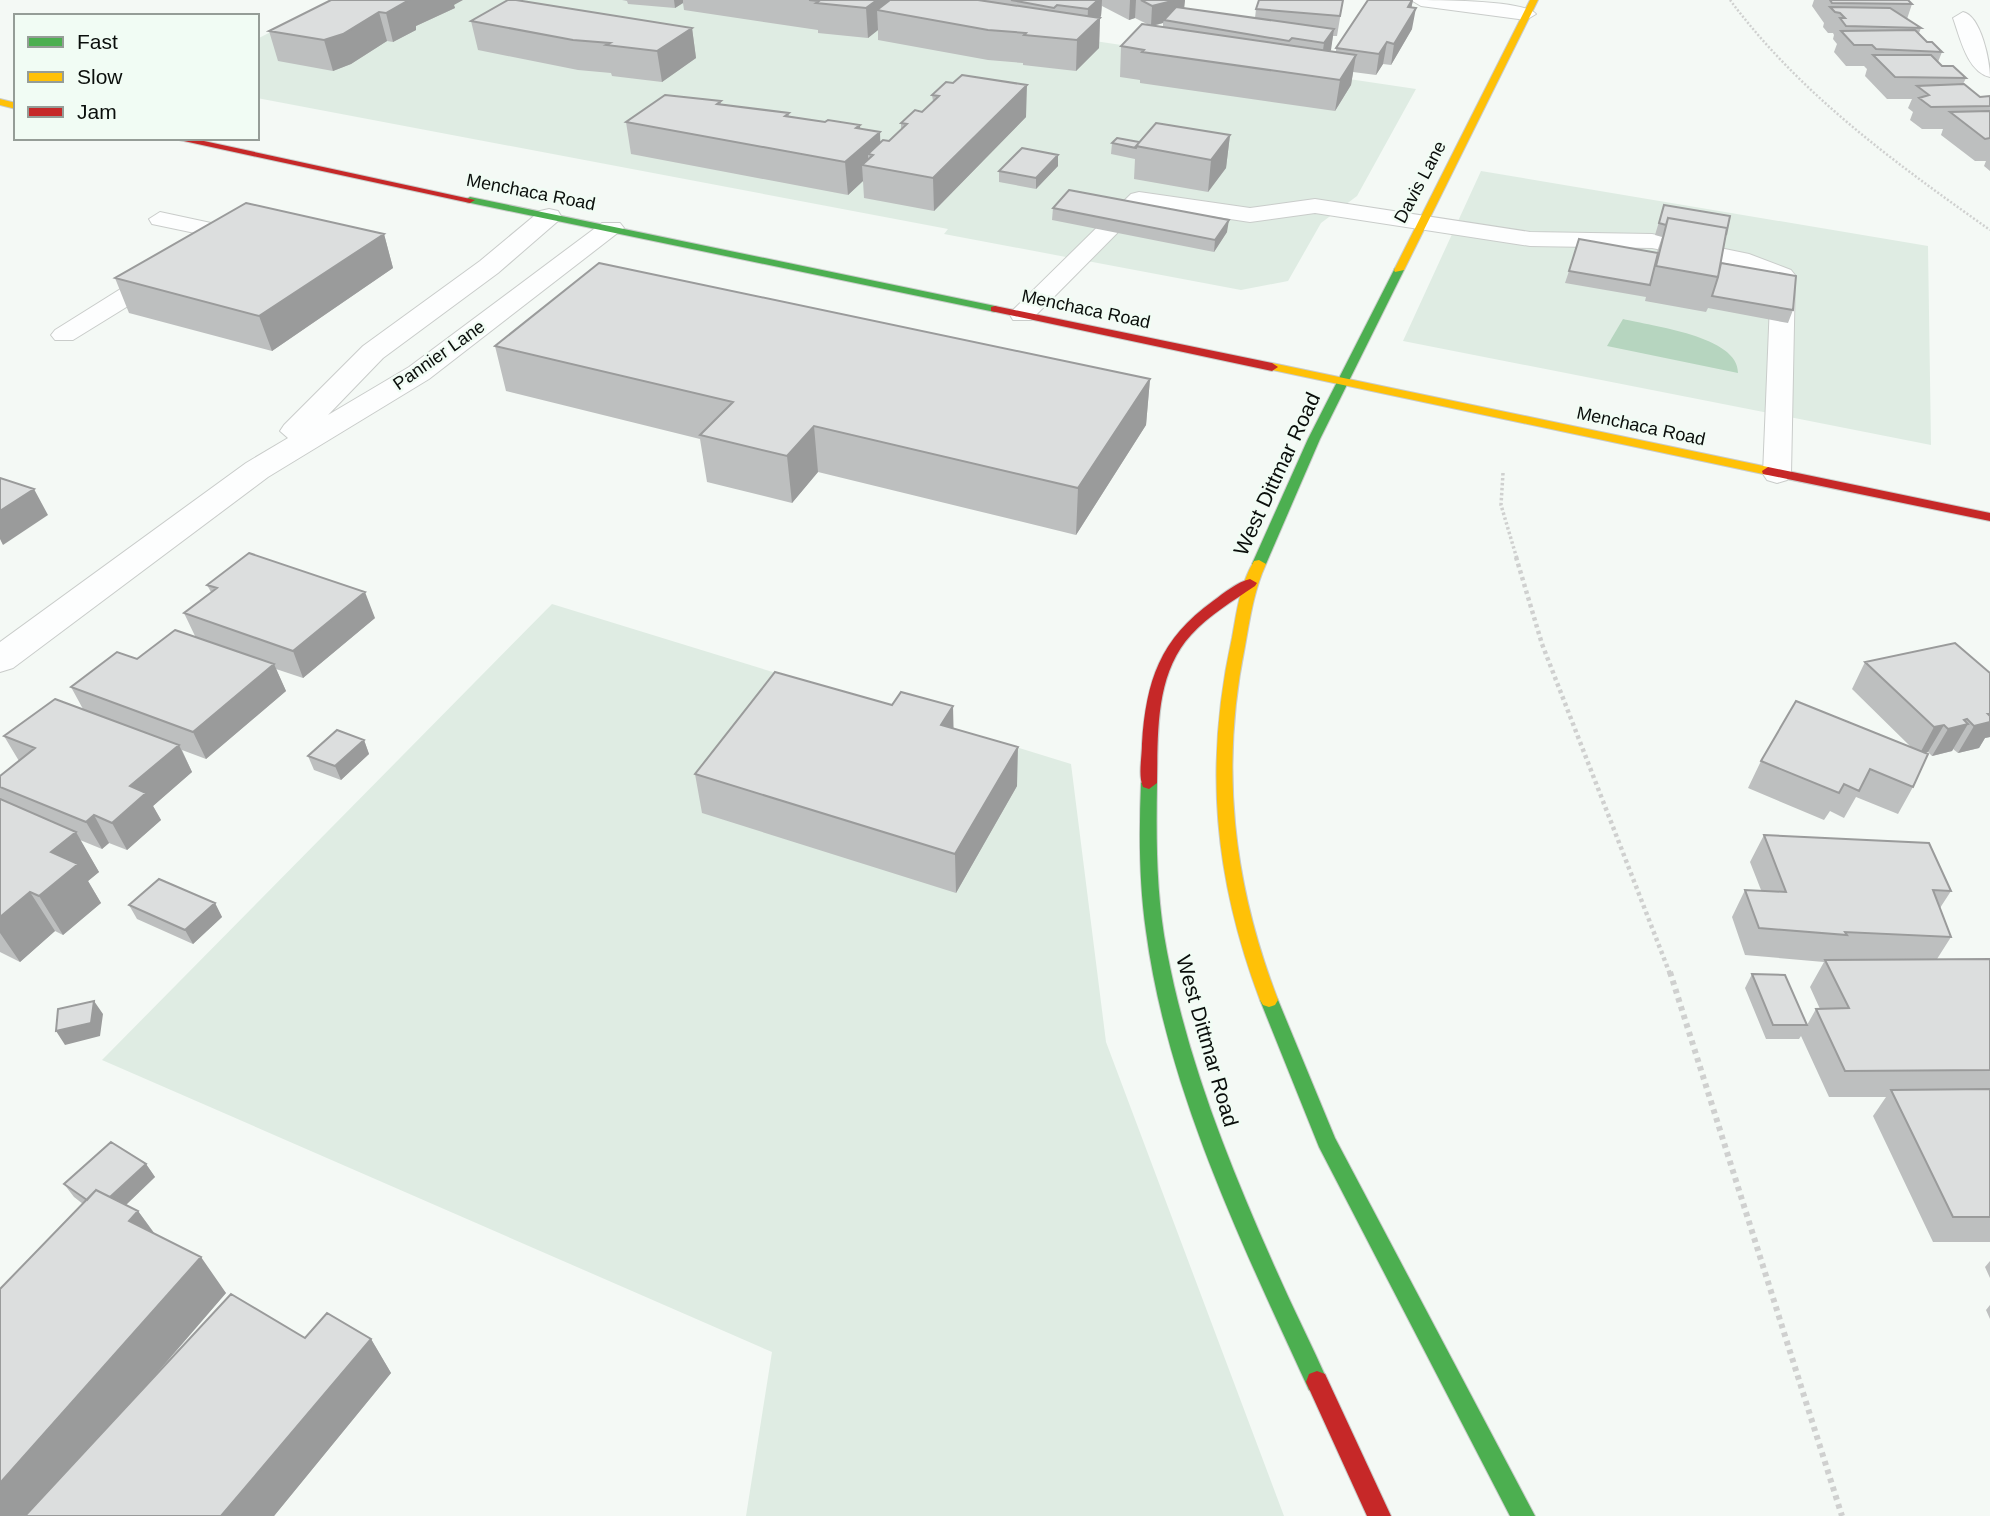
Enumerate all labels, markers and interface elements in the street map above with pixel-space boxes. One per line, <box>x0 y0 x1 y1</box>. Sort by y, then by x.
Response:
legend <box>14 14 259 140</box>
text: Fast <box>77 30 118 53</box>
text: Slow <box>77 65 123 88</box>
text: Jam <box>77 100 117 123</box>
street label: Davis Lane <box>1390 138 1450 226</box>
street label: Menchaca Road <box>465 170 597 214</box>
street label: Menchaca Road <box>1020 286 1152 332</box>
street label: Pannier Lane <box>389 316 489 394</box>
street label: West Dittmar Road <box>1229 389 1324 559</box>
street label: Menchaca Road <box>1575 403 1707 449</box>
street label: West Dittmar Road <box>1172 953 1243 1129</box>

